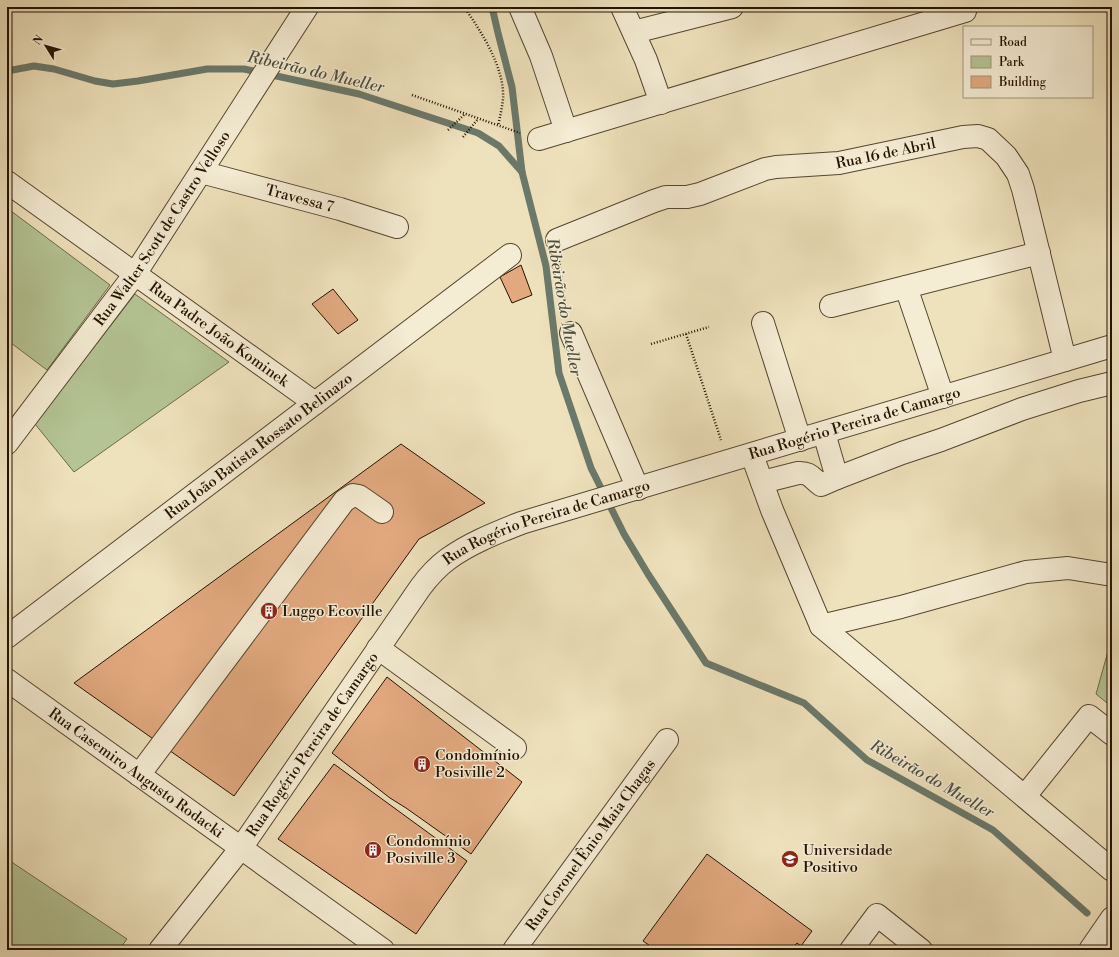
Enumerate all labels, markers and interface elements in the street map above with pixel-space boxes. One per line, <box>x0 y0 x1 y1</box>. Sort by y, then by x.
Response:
north arrow <box>26 26 66 66</box>
legend <box>963 26 1093 98</box>
text: N <box>31 33 47 48</box>
text: Road <box>999 35 1027 50</box>
water label: Ribeirão do Mueller <box>245 46 388 98</box>
text: Park <box>999 55 1025 70</box>
text: Building <box>998 75 1047 90</box>
street label: Rua Walter Scott de Castro Velloso <box>90 127 234 330</box>
street label: Rua 16 de Abril <box>834 133 938 173</box>
street label: Travessa 7 <box>263 180 336 217</box>
water label: Ribeirão do Mueller <box>542 235 586 379</box>
street label: Rua Padre João Kominek <box>145 277 294 392</box>
street label: Rua João Batista Rossato Belinazo <box>161 369 356 523</box>
street label: Rua Rogério Pereira de Camargo <box>746 382 963 464</box>
street label: Rua Rogério Pereira de Camargo <box>439 475 652 569</box>
building icon: Luggo Ecoville <box>259 601 279 621</box>
place label: Luggo Ecoville <box>282 602 383 621</box>
street label: Rua Rogério Pereira de Camargo <box>242 648 383 840</box>
street label: Rua Casemiro Augusto Rodacki <box>45 703 228 842</box>
water label: Ribeirão do Mueller <box>866 735 999 823</box>
place label: Condomínio Posiville 2 <box>435 746 520 782</box>
building icon: Condomínio Posiville 2 <box>412 754 432 774</box>
street label: Rua Coronel Ênio Maia Chagas <box>522 755 660 935</box>
place label: Condomínio Posiville 3 <box>386 832 471 868</box>
building icon: Condomínio Posiville 3 <box>363 840 383 860</box>
place label: Universidade Positivo <box>803 841 893 877</box>
school or university icon: Universidade Positivo <box>780 849 800 869</box>

